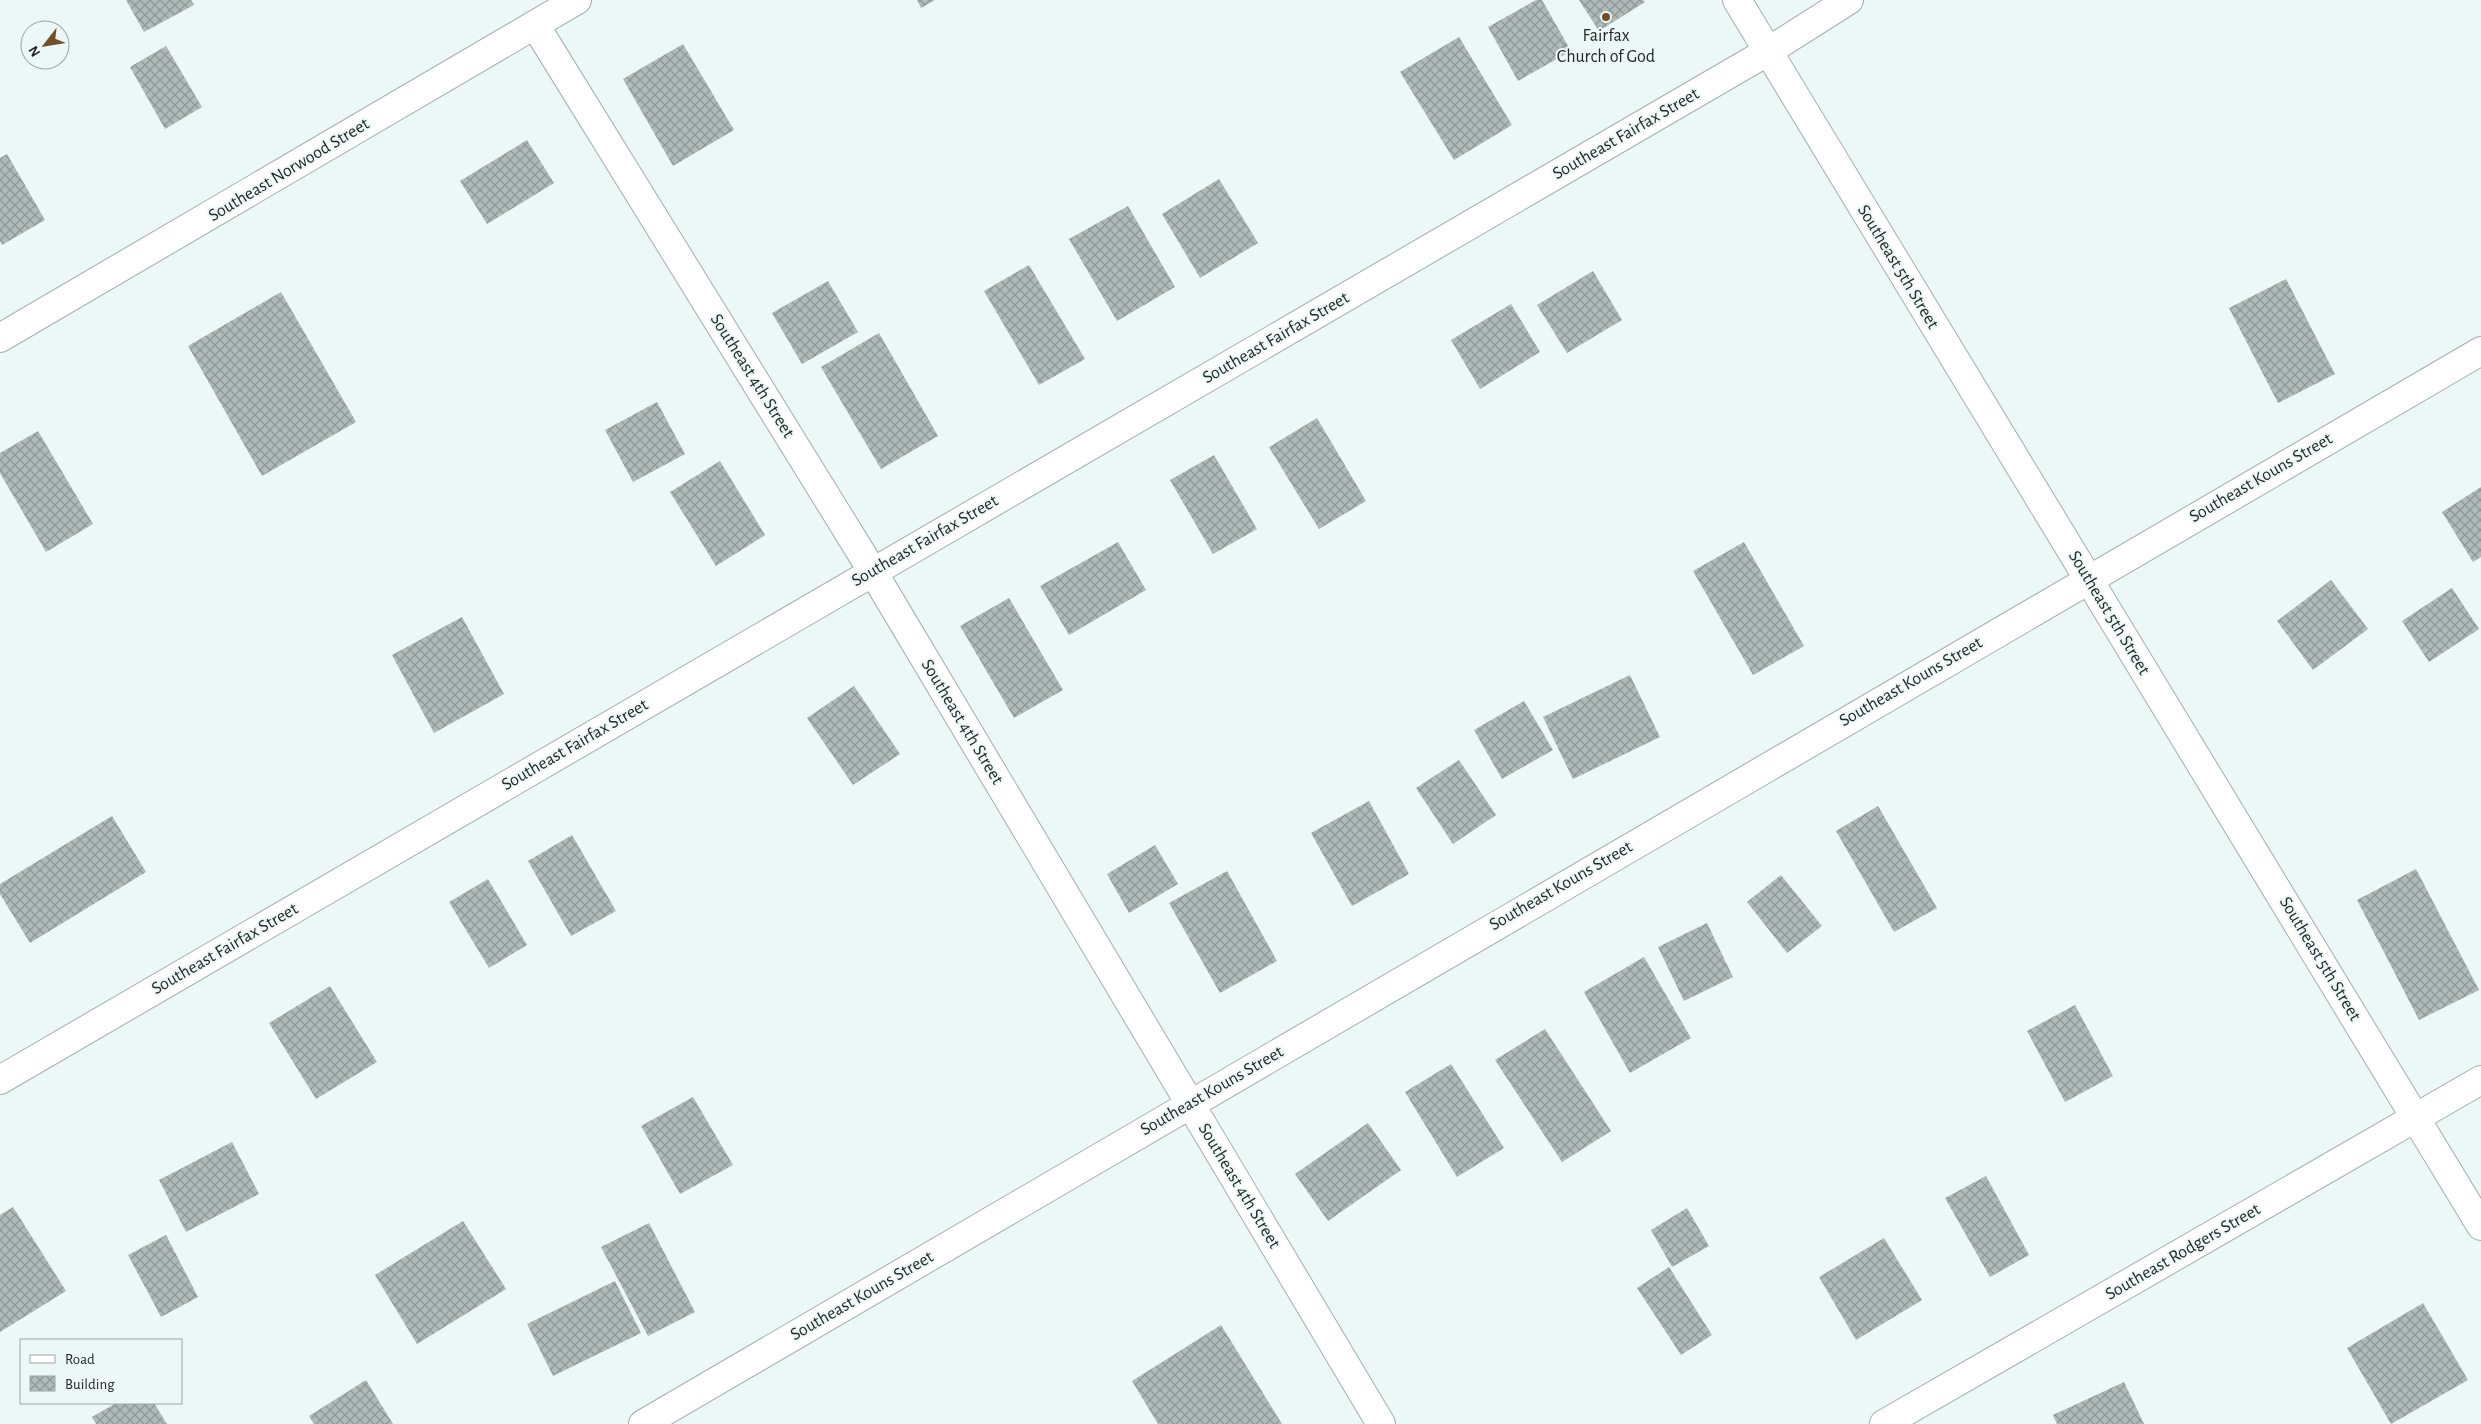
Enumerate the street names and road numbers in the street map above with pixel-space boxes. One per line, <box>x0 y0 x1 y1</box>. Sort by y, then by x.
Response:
street label: Southeast Fairfax Street <box>1550 85 1703 183</box>
street label: Southeast Norwood Street <box>205 115 373 225</box>
street label: Southeast 5th Street <box>1854 202 1942 332</box>
street label: Southeast Fairfax Street <box>1200 289 1353 387</box>
street label: Southeast 4th Street <box>707 311 797 441</box>
street label: Southeast Kouns Street <box>2186 430 2336 526</box>
street label: Southeast Fairfax Street <box>849 492 1002 590</box>
street label: Southeast 5th Street <box>2065 548 2153 678</box>
street label: Southeast Kouns Street <box>1836 634 1986 730</box>
street label: Southeast 4th Street <box>918 656 1007 788</box>
street label: Southeast Fairfax Street <box>499 696 652 794</box>
street label: Southeast Kouns Street <box>1486 838 1636 934</box>
street label: Southeast 5th Street <box>2276 894 2364 1024</box>
street label: Southeast Fairfax Street <box>149 900 302 998</box>
street label: Southeast Kouns Street <box>1137 1043 1287 1139</box>
street label: Southeast 4th Street <box>1195 1120 1284 1252</box>
street label: Southeast Rodgers Street <box>2102 1200 2264 1304</box>
street label: Southeast Kouns Street <box>787 1248 937 1344</box>

